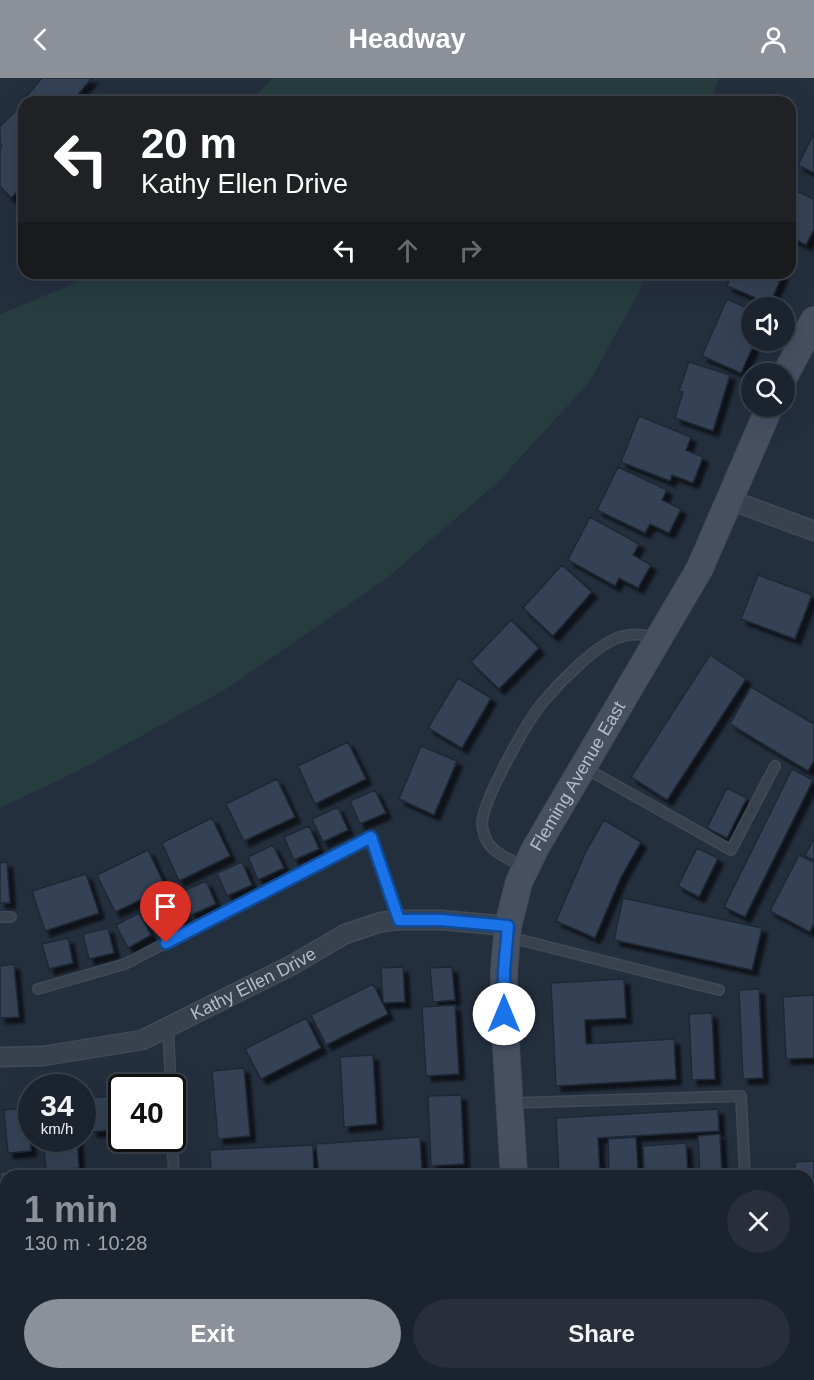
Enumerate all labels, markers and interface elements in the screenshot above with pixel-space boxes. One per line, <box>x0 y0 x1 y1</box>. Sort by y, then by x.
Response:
icon: back <box>24 23 57 56</box>
icon: person <box>757 23 790 56</box>
text: Headway <box>348 24 466 54</box>
icon: left <box>42 120 120 198</box>
text: 20 m <box>141 120 237 167</box>
text: Kathy Ellen Drive <box>141 169 348 199</box>
icon: left <box>328 234 361 267</box>
icon: ahead <box>391 234 424 267</box>
icon: right <box>454 234 487 267</box>
map controls <box>741 297 795 417</box>
button: sound <box>741 297 795 351</box>
button: search <box>741 363 795 417</box>
street label: Fleming Avenue East <box>526 698 629 854</box>
pin <box>140 881 191 943</box>
icon: arrive <box>149 890 182 923</box>
street label: Kathy Ellen Drive <box>187 943 320 1024</box>
position arrow <box>472 982 536 1046</box>
speed limit sign: 40 <box>108 1074 186 1152</box>
text: 34 <box>40 1089 74 1122</box>
text: km/h <box>41 1120 73 1137</box>
text: 1 min <box>24 1189 118 1230</box>
button: close <box>727 1190 790 1253</box>
text: 130 m · 10:28 <box>24 1232 147 1254</box>
button: Exit <box>24 1299 401 1368</box>
button: Share <box>413 1299 790 1368</box>

